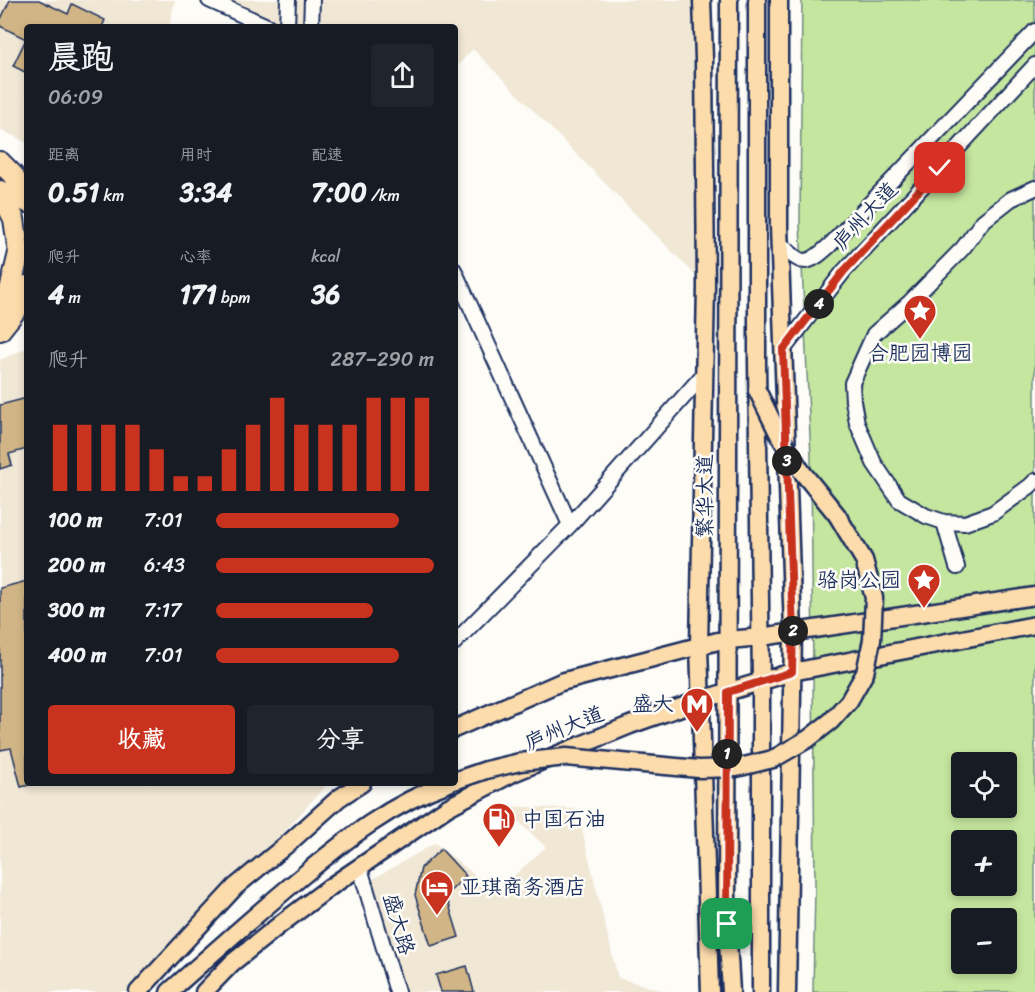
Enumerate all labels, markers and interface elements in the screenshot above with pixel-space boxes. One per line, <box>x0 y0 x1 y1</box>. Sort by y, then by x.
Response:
text: 晨跑 <box>48 28 114 86</box>
button: share <box>371 44 434 107</box>
text: 06:09 <box>48 80 103 115</box>
text: 距离 <box>48 140 80 169</box>
text: 用时 <box>180 140 212 169</box>
text: 配速 <box>311 140 343 169</box>
pin <box>914 142 965 193</box>
icon: check <box>923 151 956 184</box>
text: 0.51 <box>48 169 99 215</box>
text: 3:34 <box>180 169 232 215</box>
text: 7:00 <box>311 169 367 215</box>
street label: 庐州大道 <box>822 172 908 260</box>
text: km <box>99 181 124 210</box>
text: /km <box>367 181 400 210</box>
text: 爬升 <box>48 242 80 271</box>
text: 心率 <box>180 242 212 271</box>
text: kcal <box>311 242 340 271</box>
text: 4 <box>48 271 64 317</box>
text: 171 <box>180 271 217 317</box>
text: 36 <box>311 271 340 317</box>
text: m <box>64 283 81 312</box>
text: bpm <box>217 283 251 312</box>
pin: 4 <box>804 289 834 319</box>
text: 4 <box>814 289 824 318</box>
place icon: 合肥园博园 <box>902 293 938 340</box>
place label: 合肥园博园 <box>868 334 973 372</box>
text: 爬升 <box>48 342 88 377</box>
text: 287–290 m <box>331 342 434 377</box>
pin: 3 <box>772 446 802 476</box>
text: 3 <box>783 446 791 475</box>
street label: 繁华大道 <box>686 454 724 538</box>
text: 100 m <box>48 503 102 538</box>
text: 7:01 <box>144 503 183 538</box>
text: 200 m <box>48 548 105 583</box>
text: 6:43 <box>144 548 185 583</box>
place label: 骆岗公园 <box>817 561 901 599</box>
place icon: 骆岗公园 <box>906 562 942 609</box>
text: 300 m <box>48 593 105 628</box>
text: 7:17 <box>144 593 181 628</box>
pin: 2 <box>778 616 808 646</box>
text: 2 <box>788 616 798 645</box>
text: 400 m <box>48 638 106 673</box>
text: 7:01 <box>144 638 183 673</box>
place label: 盛大 <box>632 685 674 723</box>
metro station icon: 盛大 <box>679 686 715 733</box>
street label: 庐州大道 <box>518 695 610 761</box>
button: 收藏 <box>48 705 235 774</box>
button: 分享 <box>247 705 434 774</box>
pin: 1 <box>712 739 742 769</box>
text: 1 <box>724 739 730 768</box>
map controls <box>951 752 1017 974</box>
button: locate <box>951 752 1017 818</box>
place label: 中国石油 <box>522 800 606 838</box>
fuel station icon: 中国石油 <box>481 801 517 848</box>
button: + <box>951 830 1017 896</box>
place label: 亚琪商务酒店 <box>460 868 586 906</box>
hotel icon: 亚琪商务酒店 <box>419 869 455 916</box>
street label: 盛大路 <box>372 888 426 960</box>
pin <box>701 898 752 949</box>
icon: arrive <box>710 907 743 940</box>
button: − <box>951 908 1017 974</box>

